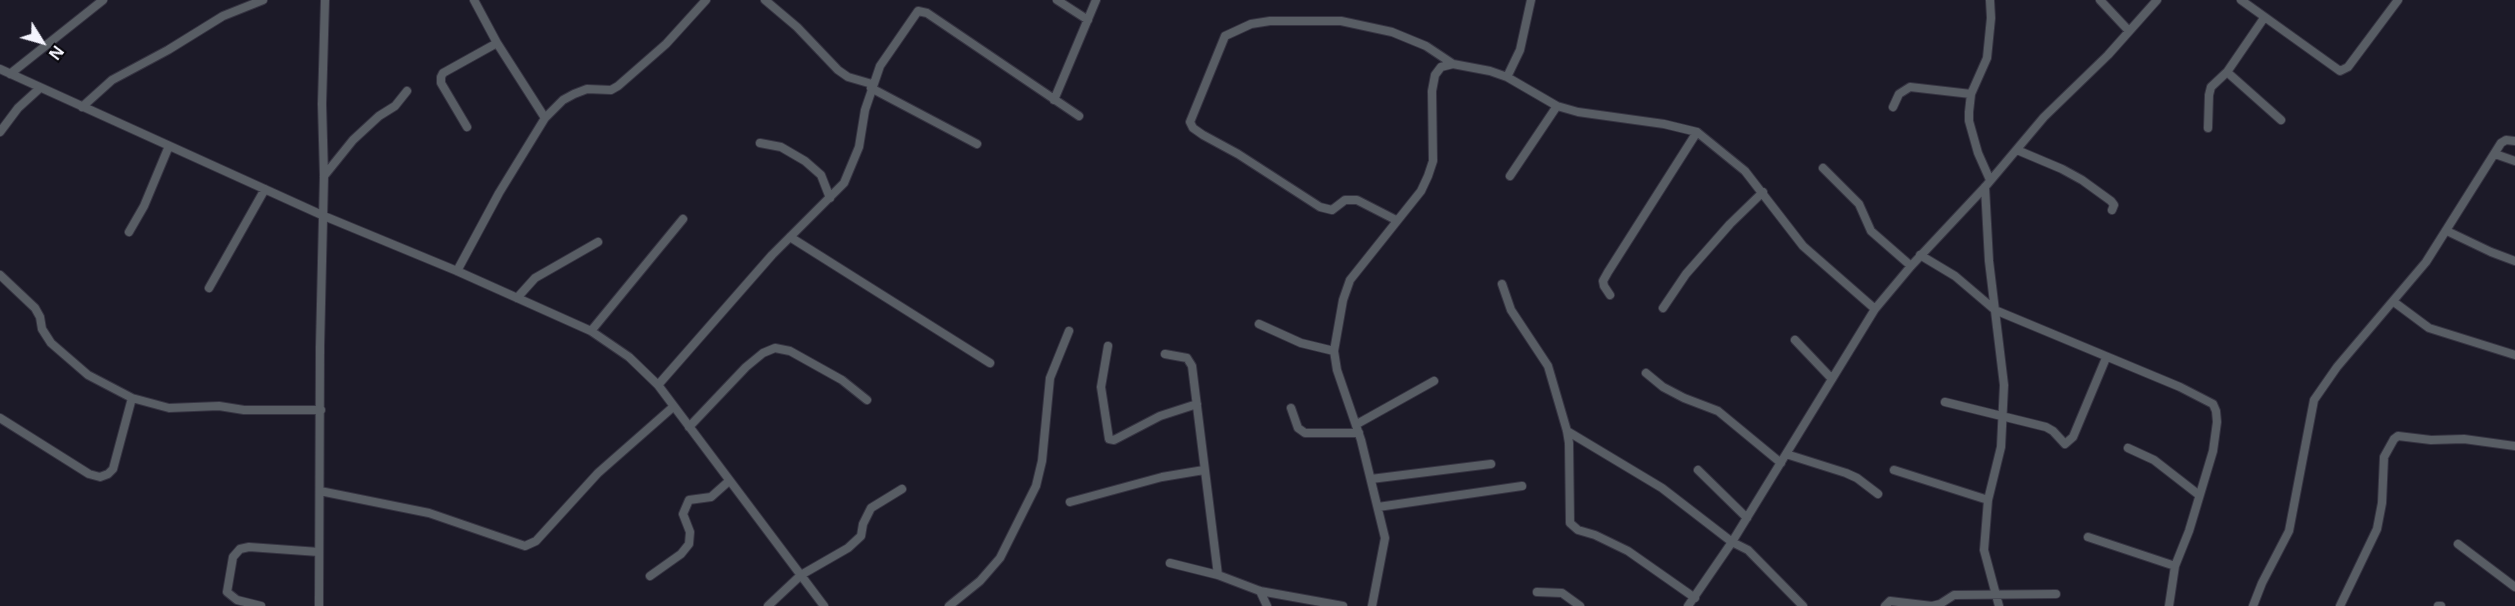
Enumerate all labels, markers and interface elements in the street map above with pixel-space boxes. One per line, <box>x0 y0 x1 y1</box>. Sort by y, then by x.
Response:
north arrow <box>12 12 72 72</box>
text: N <box>44 41 69 65</box>

